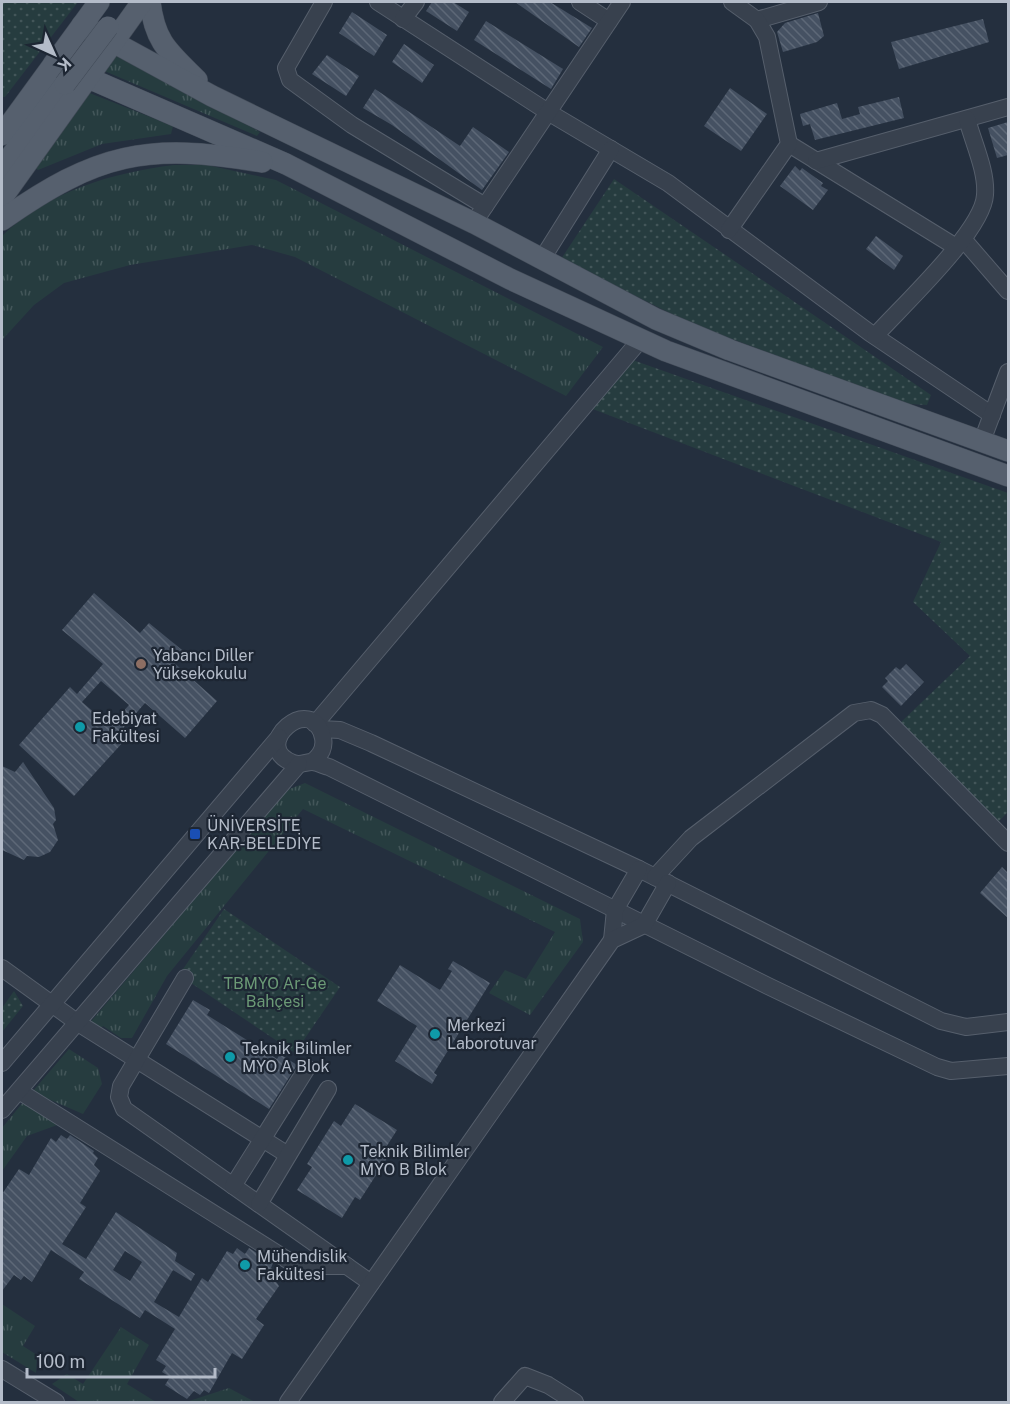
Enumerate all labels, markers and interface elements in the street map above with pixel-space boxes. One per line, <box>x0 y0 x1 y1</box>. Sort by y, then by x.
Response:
north arrow <box>24 24 84 84</box>
text: K <box>53 53 75 75</box>
place label: Yabancı Diller Yüksekokulu <box>153 646 254 683</box>
marker: Yabancı Diller Yüksekokulu <box>134 657 148 671</box>
place label: Edebiyat Fakültesi <box>92 709 160 746</box>
marker: Edebiyat Fakültesi <box>73 720 87 734</box>
place label: ÜNİVERSİTE KAR-BELEDİYE <box>207 815 321 853</box>
marker: ÜNİVERSİTE KAR-BELEDİYE <box>188 827 202 841</box>
park label: TBMYO Ar-Ge Bahçesi <box>223 974 327 1011</box>
place label: Merkezi Laborotuvar <box>447 1016 537 1053</box>
marker: Merkezi Laborotuvar <box>428 1027 442 1041</box>
place label: Teknik Bilimler MYO A Blok <box>242 1039 352 1076</box>
marker: Teknik Bilimler MYO A Blok <box>223 1050 237 1064</box>
place label: Teknik Bilimler MYO B Blok <box>360 1142 470 1179</box>
marker: Teknik Bilimler MYO B Blok <box>341 1153 355 1167</box>
place label: Mühendislik Fakültesi <box>257 1247 348 1284</box>
marker: Mühendislik Fakültesi <box>238 1258 252 1272</box>
scale bar <box>27 1341 214 1379</box>
text: 100 m <box>36 1351 85 1372</box>

